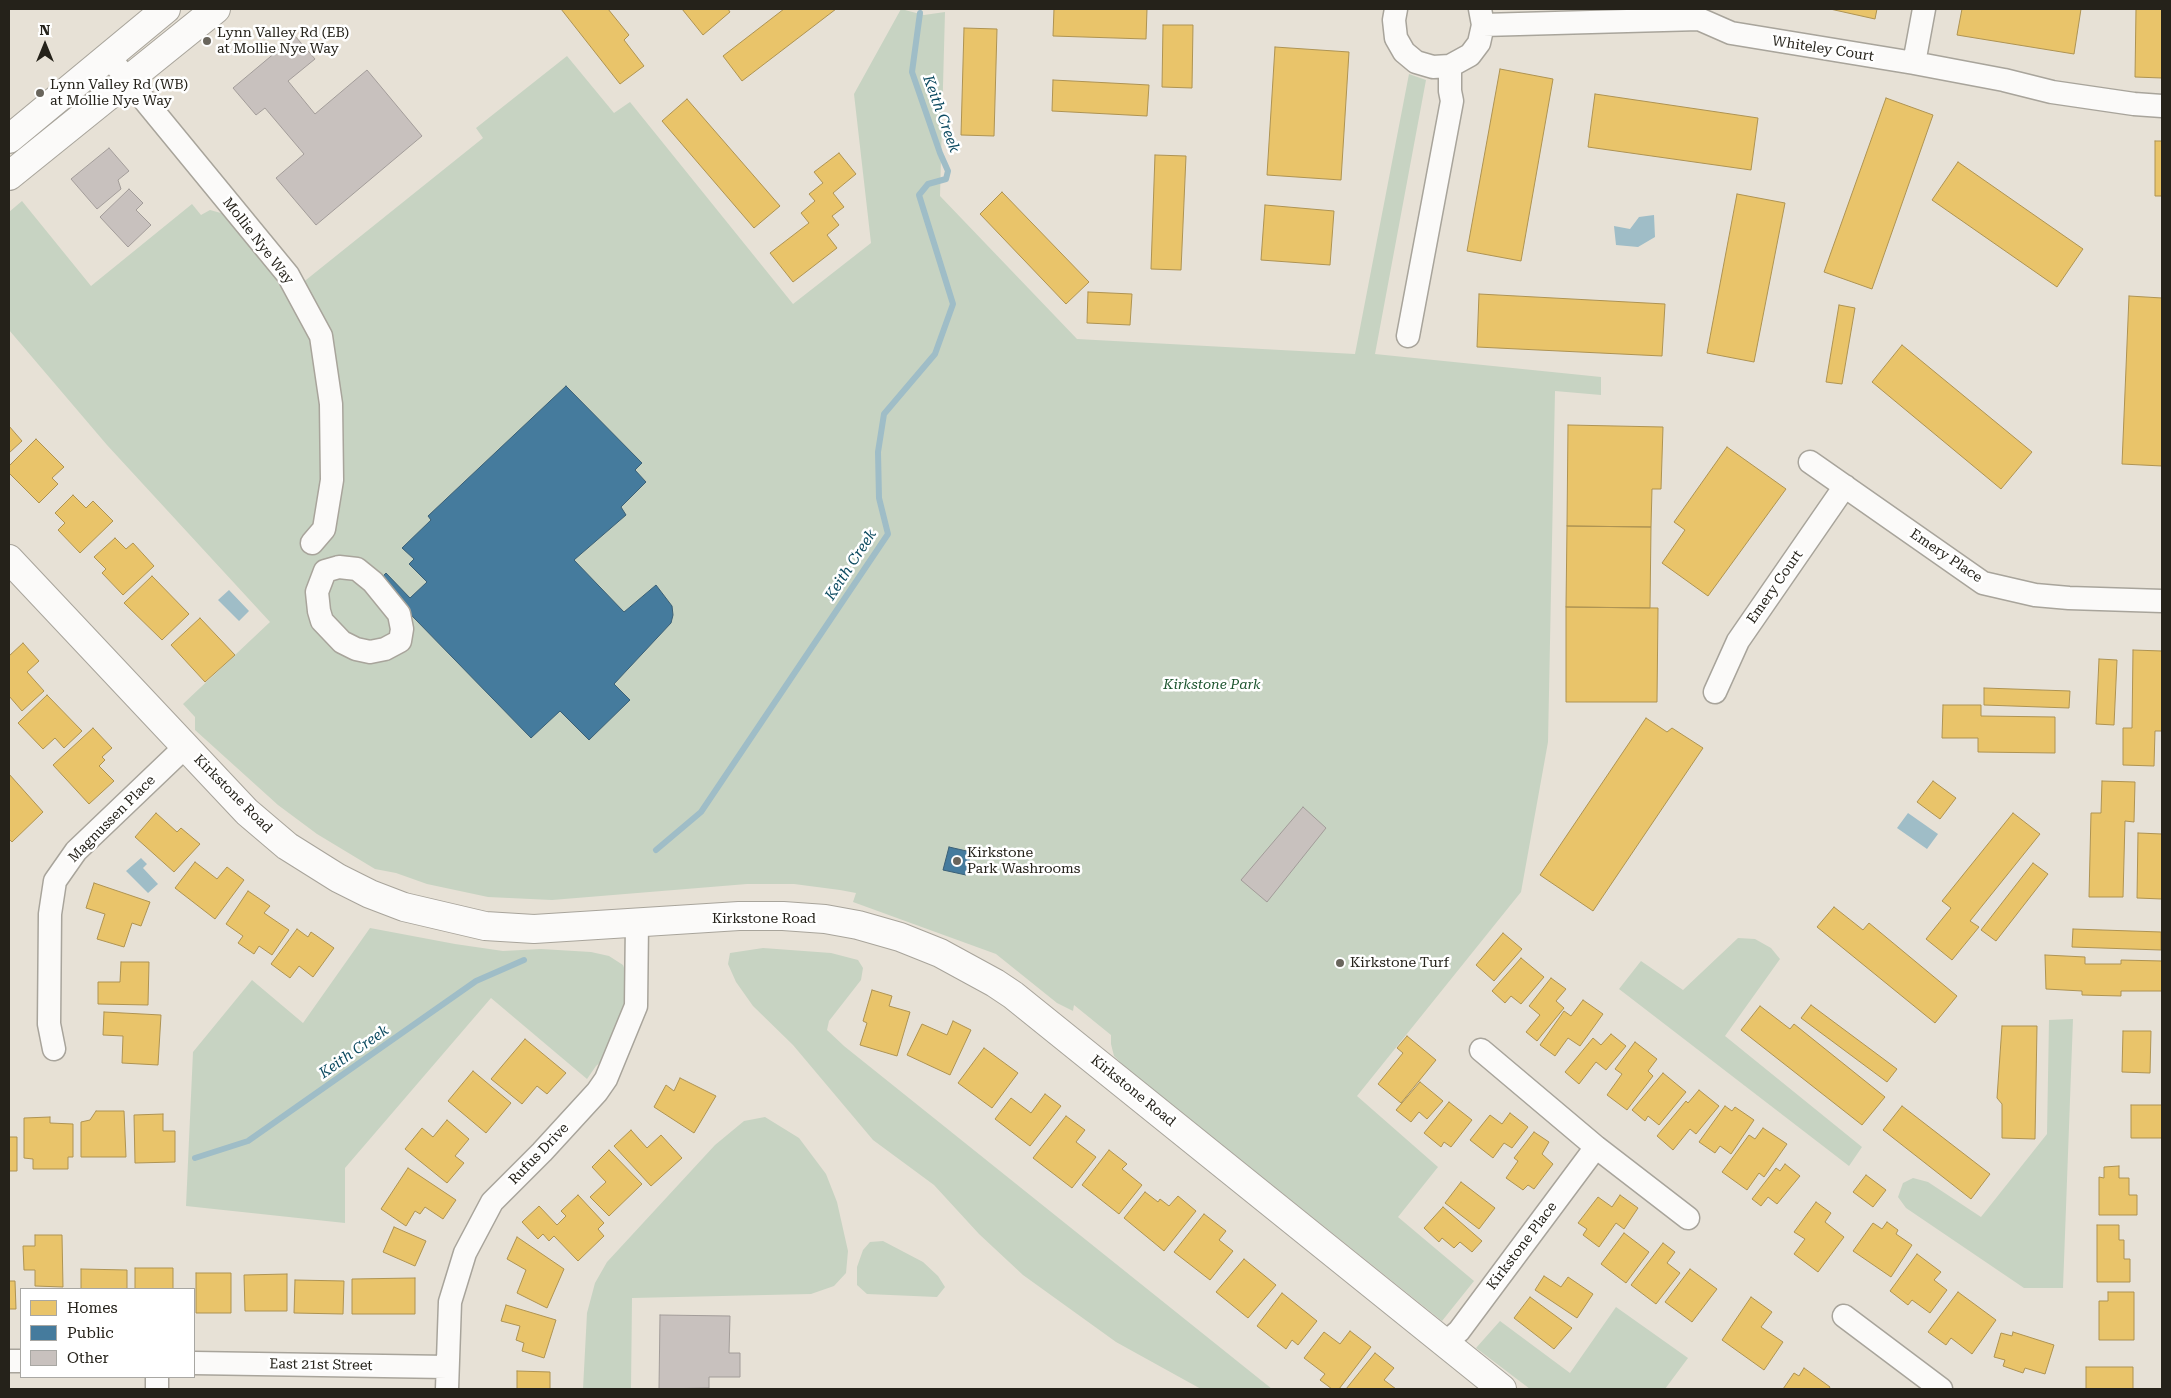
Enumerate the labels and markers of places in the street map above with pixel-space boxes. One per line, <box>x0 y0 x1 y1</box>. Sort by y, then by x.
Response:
place label: Lynn Valley Rd (EB) at Mollie Nye Way <box>217 25 349 58</box>
marker: Lynn Valley Rd (EB) at Mollie Nye Way <box>201 35 213 47</box>
place label: Lynn Valley Rd (WB) at Mollie Nye Way <box>50 77 188 110</box>
marker: Lynn Valley Rd (WB) at Mollie Nye Way <box>34 87 46 99</box>
place label: Kirkstone Park Washrooms <box>967 845 1081 878</box>
marker: Kirkstone Park Washrooms <box>951 855 963 867</box>
place label: Kirkstone Turf <box>1350 955 1449 971</box>
marker: Kirkstone Turf <box>1334 957 1346 969</box>

